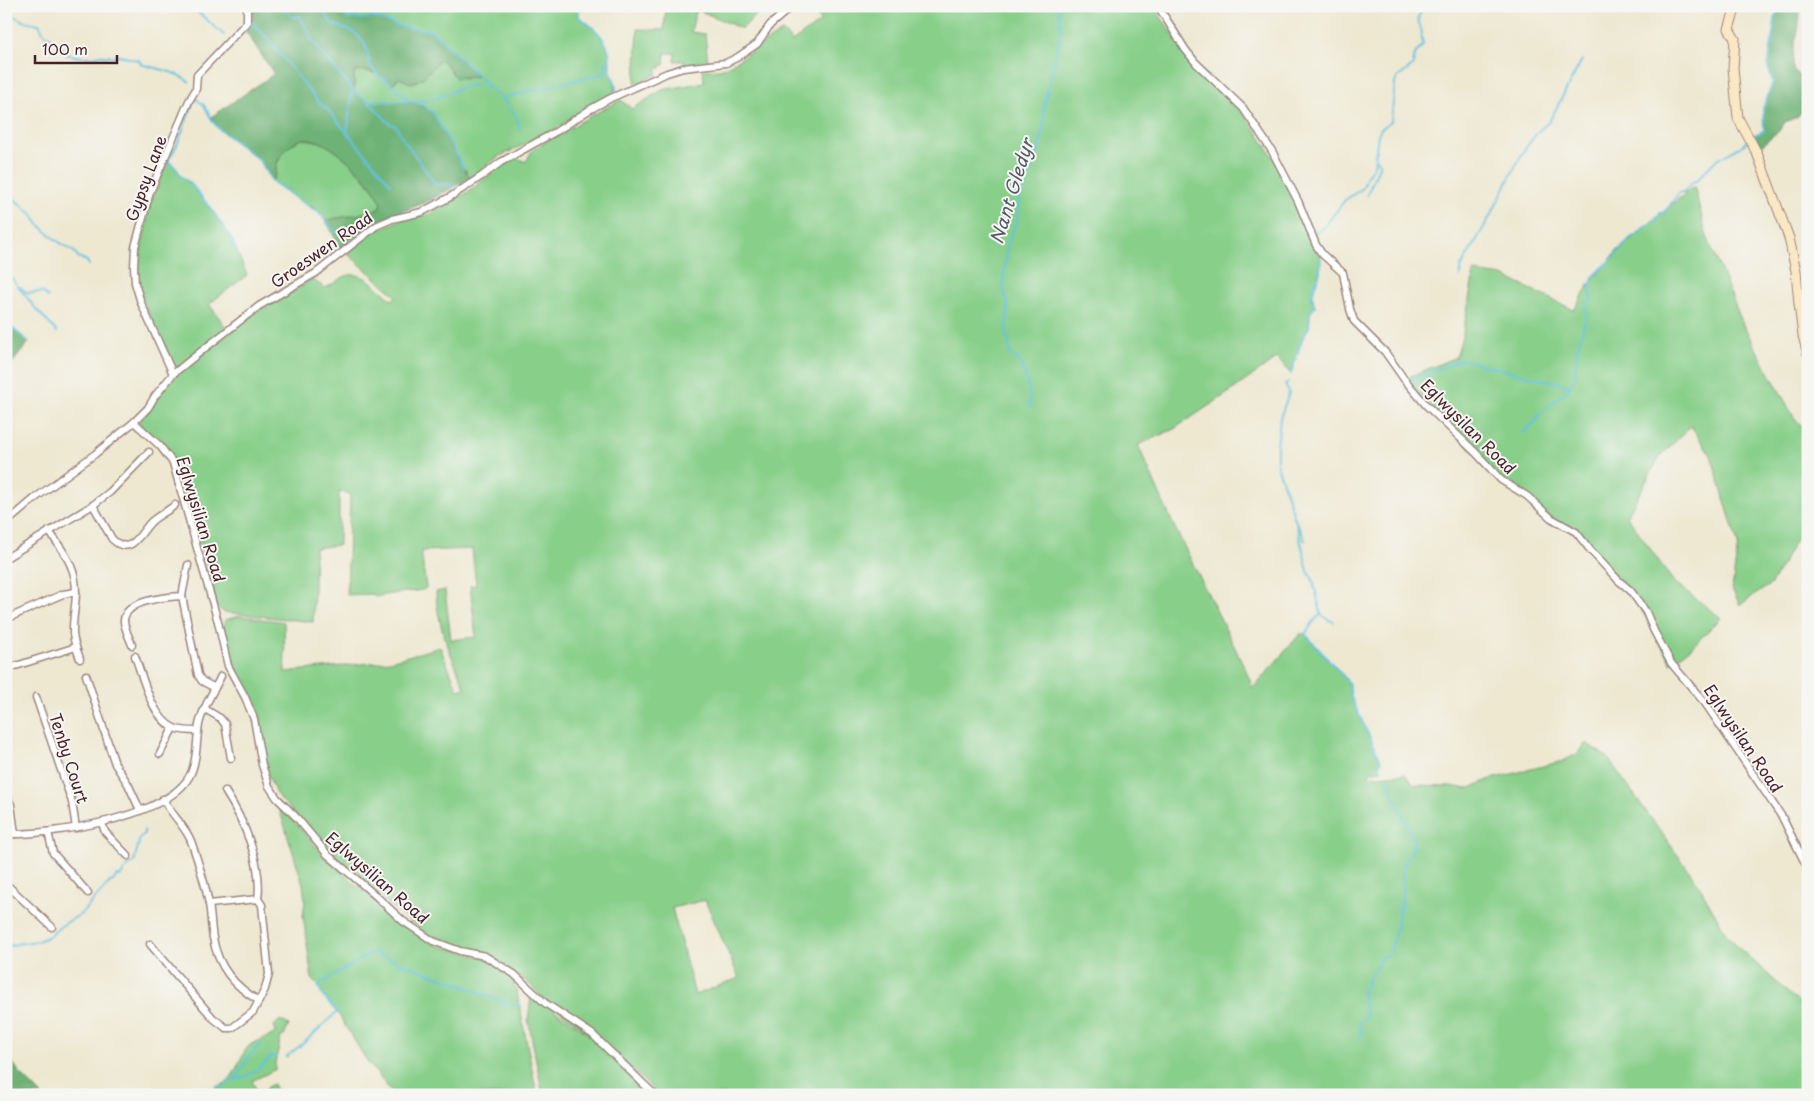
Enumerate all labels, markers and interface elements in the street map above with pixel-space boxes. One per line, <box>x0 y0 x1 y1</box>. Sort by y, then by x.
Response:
scale bar <box>35 32 118 64</box>
text: 100 m <box>42 37 88 60</box>
street label: Gypsy Lane <box>118 131 172 225</box>
water label: Nant Gledyr <box>982 133 1041 247</box>
street label: Groeswen Road <box>265 205 377 293</box>
street label: Eglwysilan Road <box>1416 373 1522 479</box>
street label: Eglwysilian Road <box>172 453 232 585</box>
street label: Eglwysilan Road <box>1699 679 1789 797</box>
street label: Tenby Court <box>44 710 96 807</box>
street label: Eglwysilian Road <box>321 825 435 929</box>

